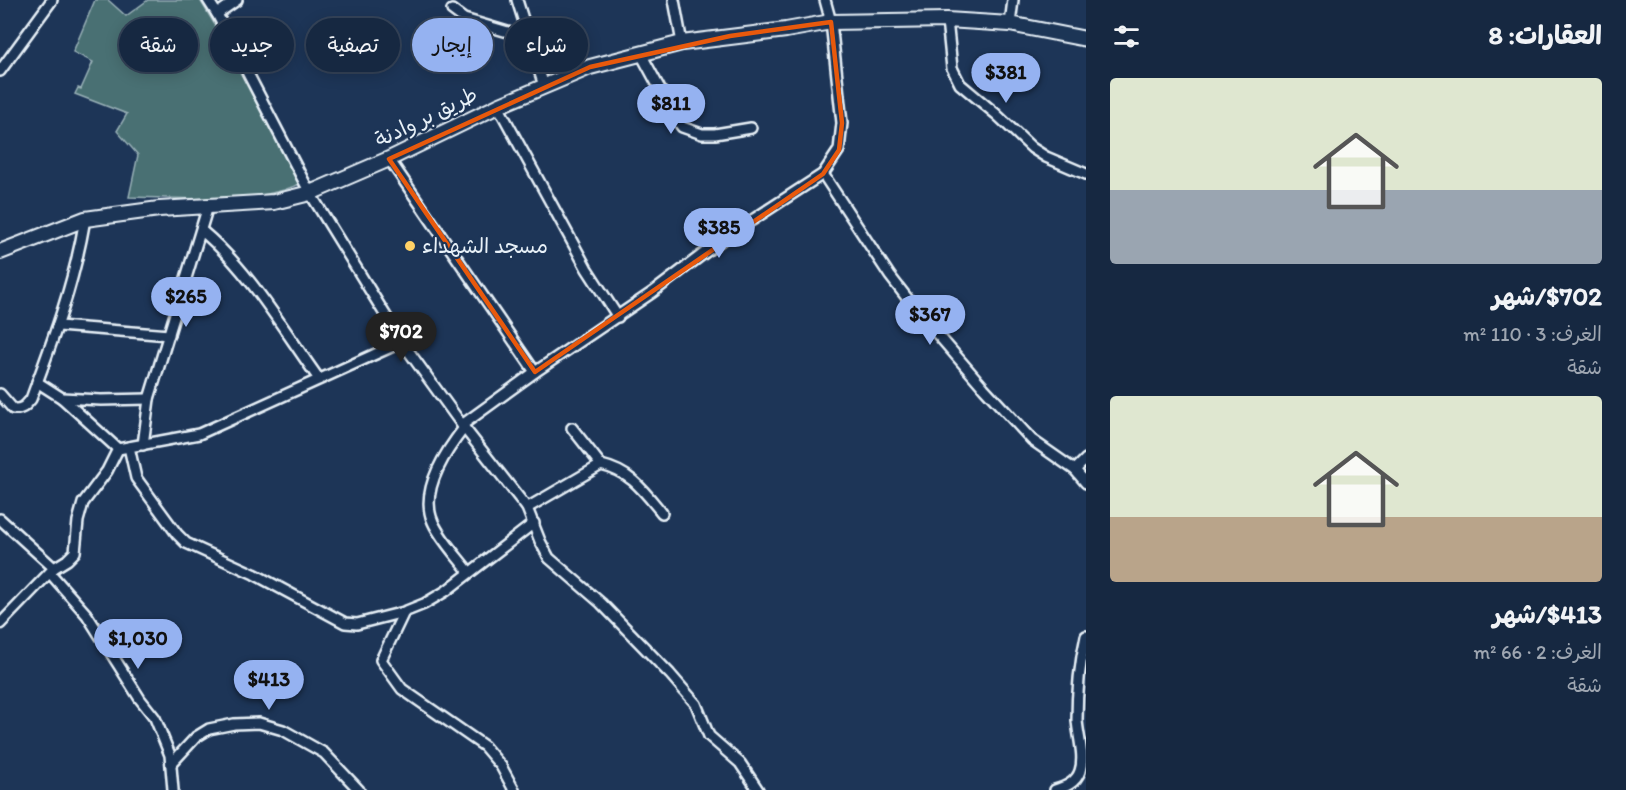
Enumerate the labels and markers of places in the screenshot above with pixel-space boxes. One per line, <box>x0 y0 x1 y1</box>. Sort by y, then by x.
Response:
pin: $381 <box>970 53 1042 104</box>
pin: $811 <box>635 84 707 135</box>
pin: $385 <box>683 208 755 259</box>
place label: مسجد الشهداء <box>422 233 548 258</box>
marker: مسجد الشهداء <box>403 239 417 253</box>
pin: $265 <box>150 277 222 328</box>
pin: $367 <box>894 295 966 346</box>
pin: $702 <box>365 312 437 363</box>
pin: $1,030 <box>89 619 187 670</box>
pin: $413 <box>233 660 305 711</box>

